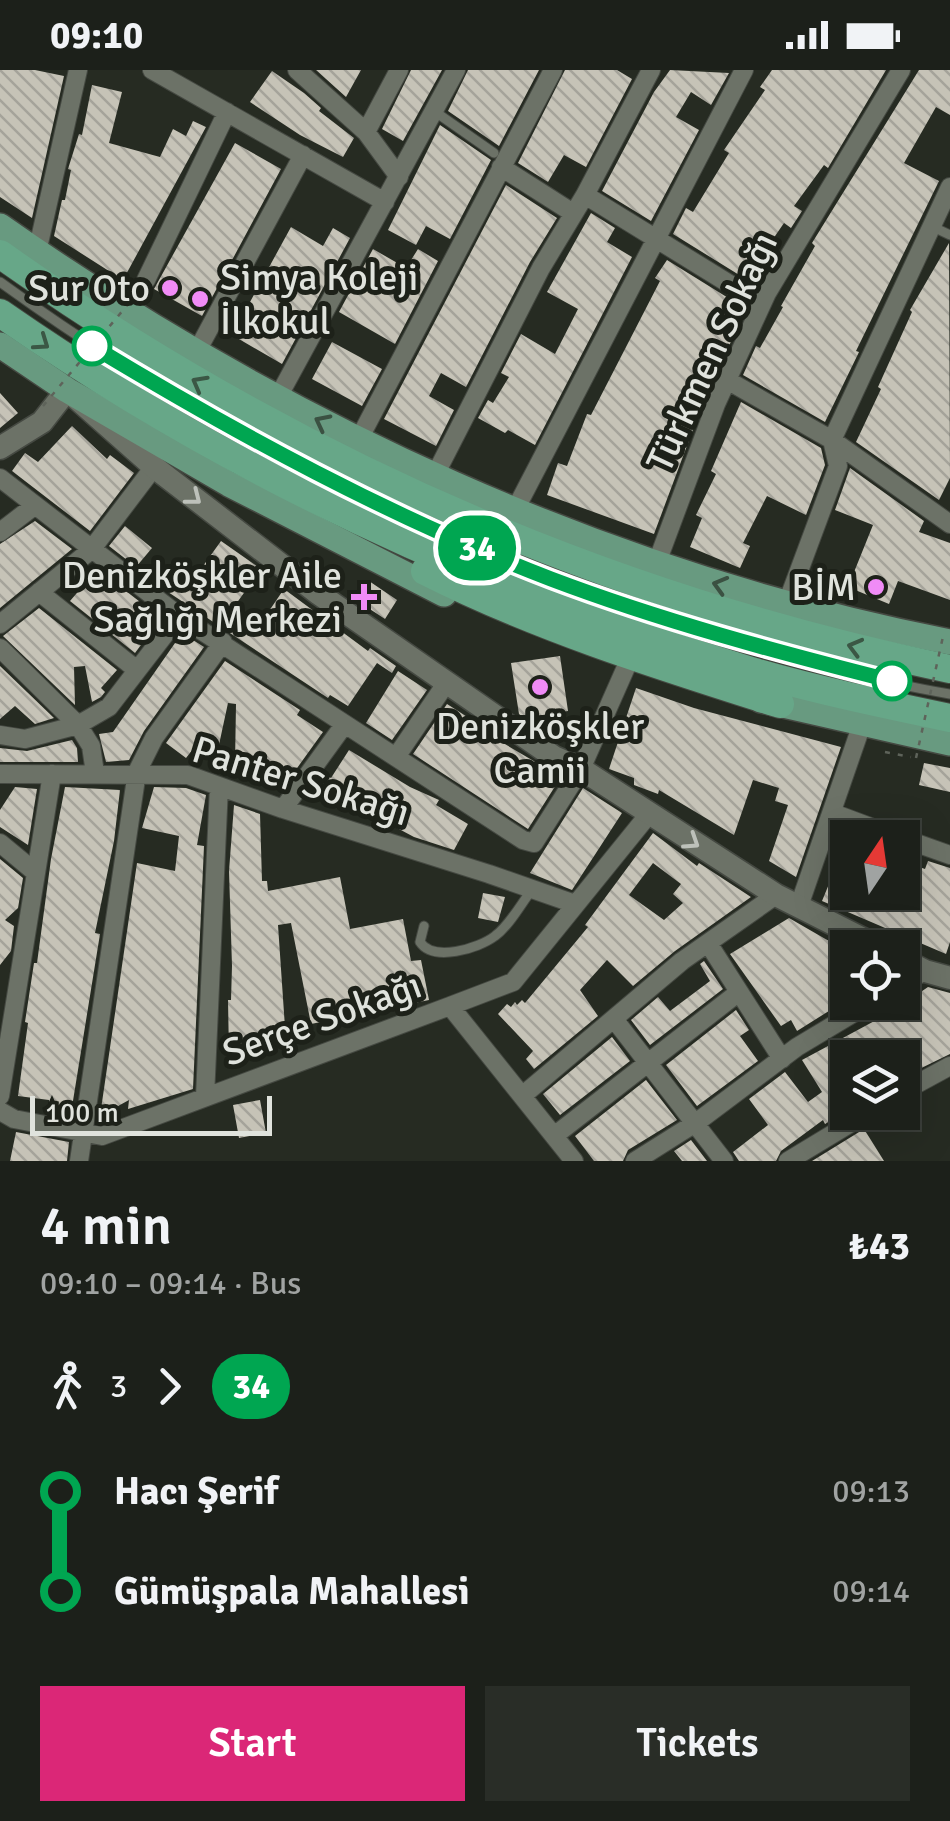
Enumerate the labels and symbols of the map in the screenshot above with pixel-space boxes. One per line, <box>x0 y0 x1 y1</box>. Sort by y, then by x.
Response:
street label: Türkmen Sokağı <box>636 225 788 479</box>
place label: Simya Koleji İlkokul <box>220 254 418 345</box>
place label: Sur Oto <box>28 265 150 312</box>
marker: Sur Oto <box>159 277 181 299</box>
marker: Simya Koleji İlkokul <box>189 288 211 310</box>
unlabelled marker <box>73 327 111 365</box>
one-way arrow <box>32 330 50 349</box>
one-way arrow <box>192 375 210 395</box>
one-way arrow <box>315 415 333 434</box>
one-way arrow <box>183 487 201 504</box>
line badge: 34 <box>432 516 522 580</box>
place label: Denizköşkler Aile Sağlığı Merkezi <box>62 552 342 643</box>
place label: BİM <box>791 564 856 611</box>
one-way arrow <box>712 575 729 596</box>
marker: BİM <box>865 576 887 598</box>
marker: Denizköşkler Aile Sağlığı Merkezi <box>351 584 377 610</box>
one-way arrow <box>847 638 864 659</box>
unlabelled marker <box>873 662 911 700</box>
marker: Denizköşkler Camii <box>529 676 551 698</box>
place label: Denizköşkler Camii <box>436 703 644 794</box>
street label: Panter Sokağı <box>187 726 415 836</box>
north arrow <box>830 820 920 910</box>
one-way arrow <box>681 829 699 848</box>
street label: Serçe Sokağı <box>216 961 428 1077</box>
scale bar <box>30 1091 272 1136</box>

